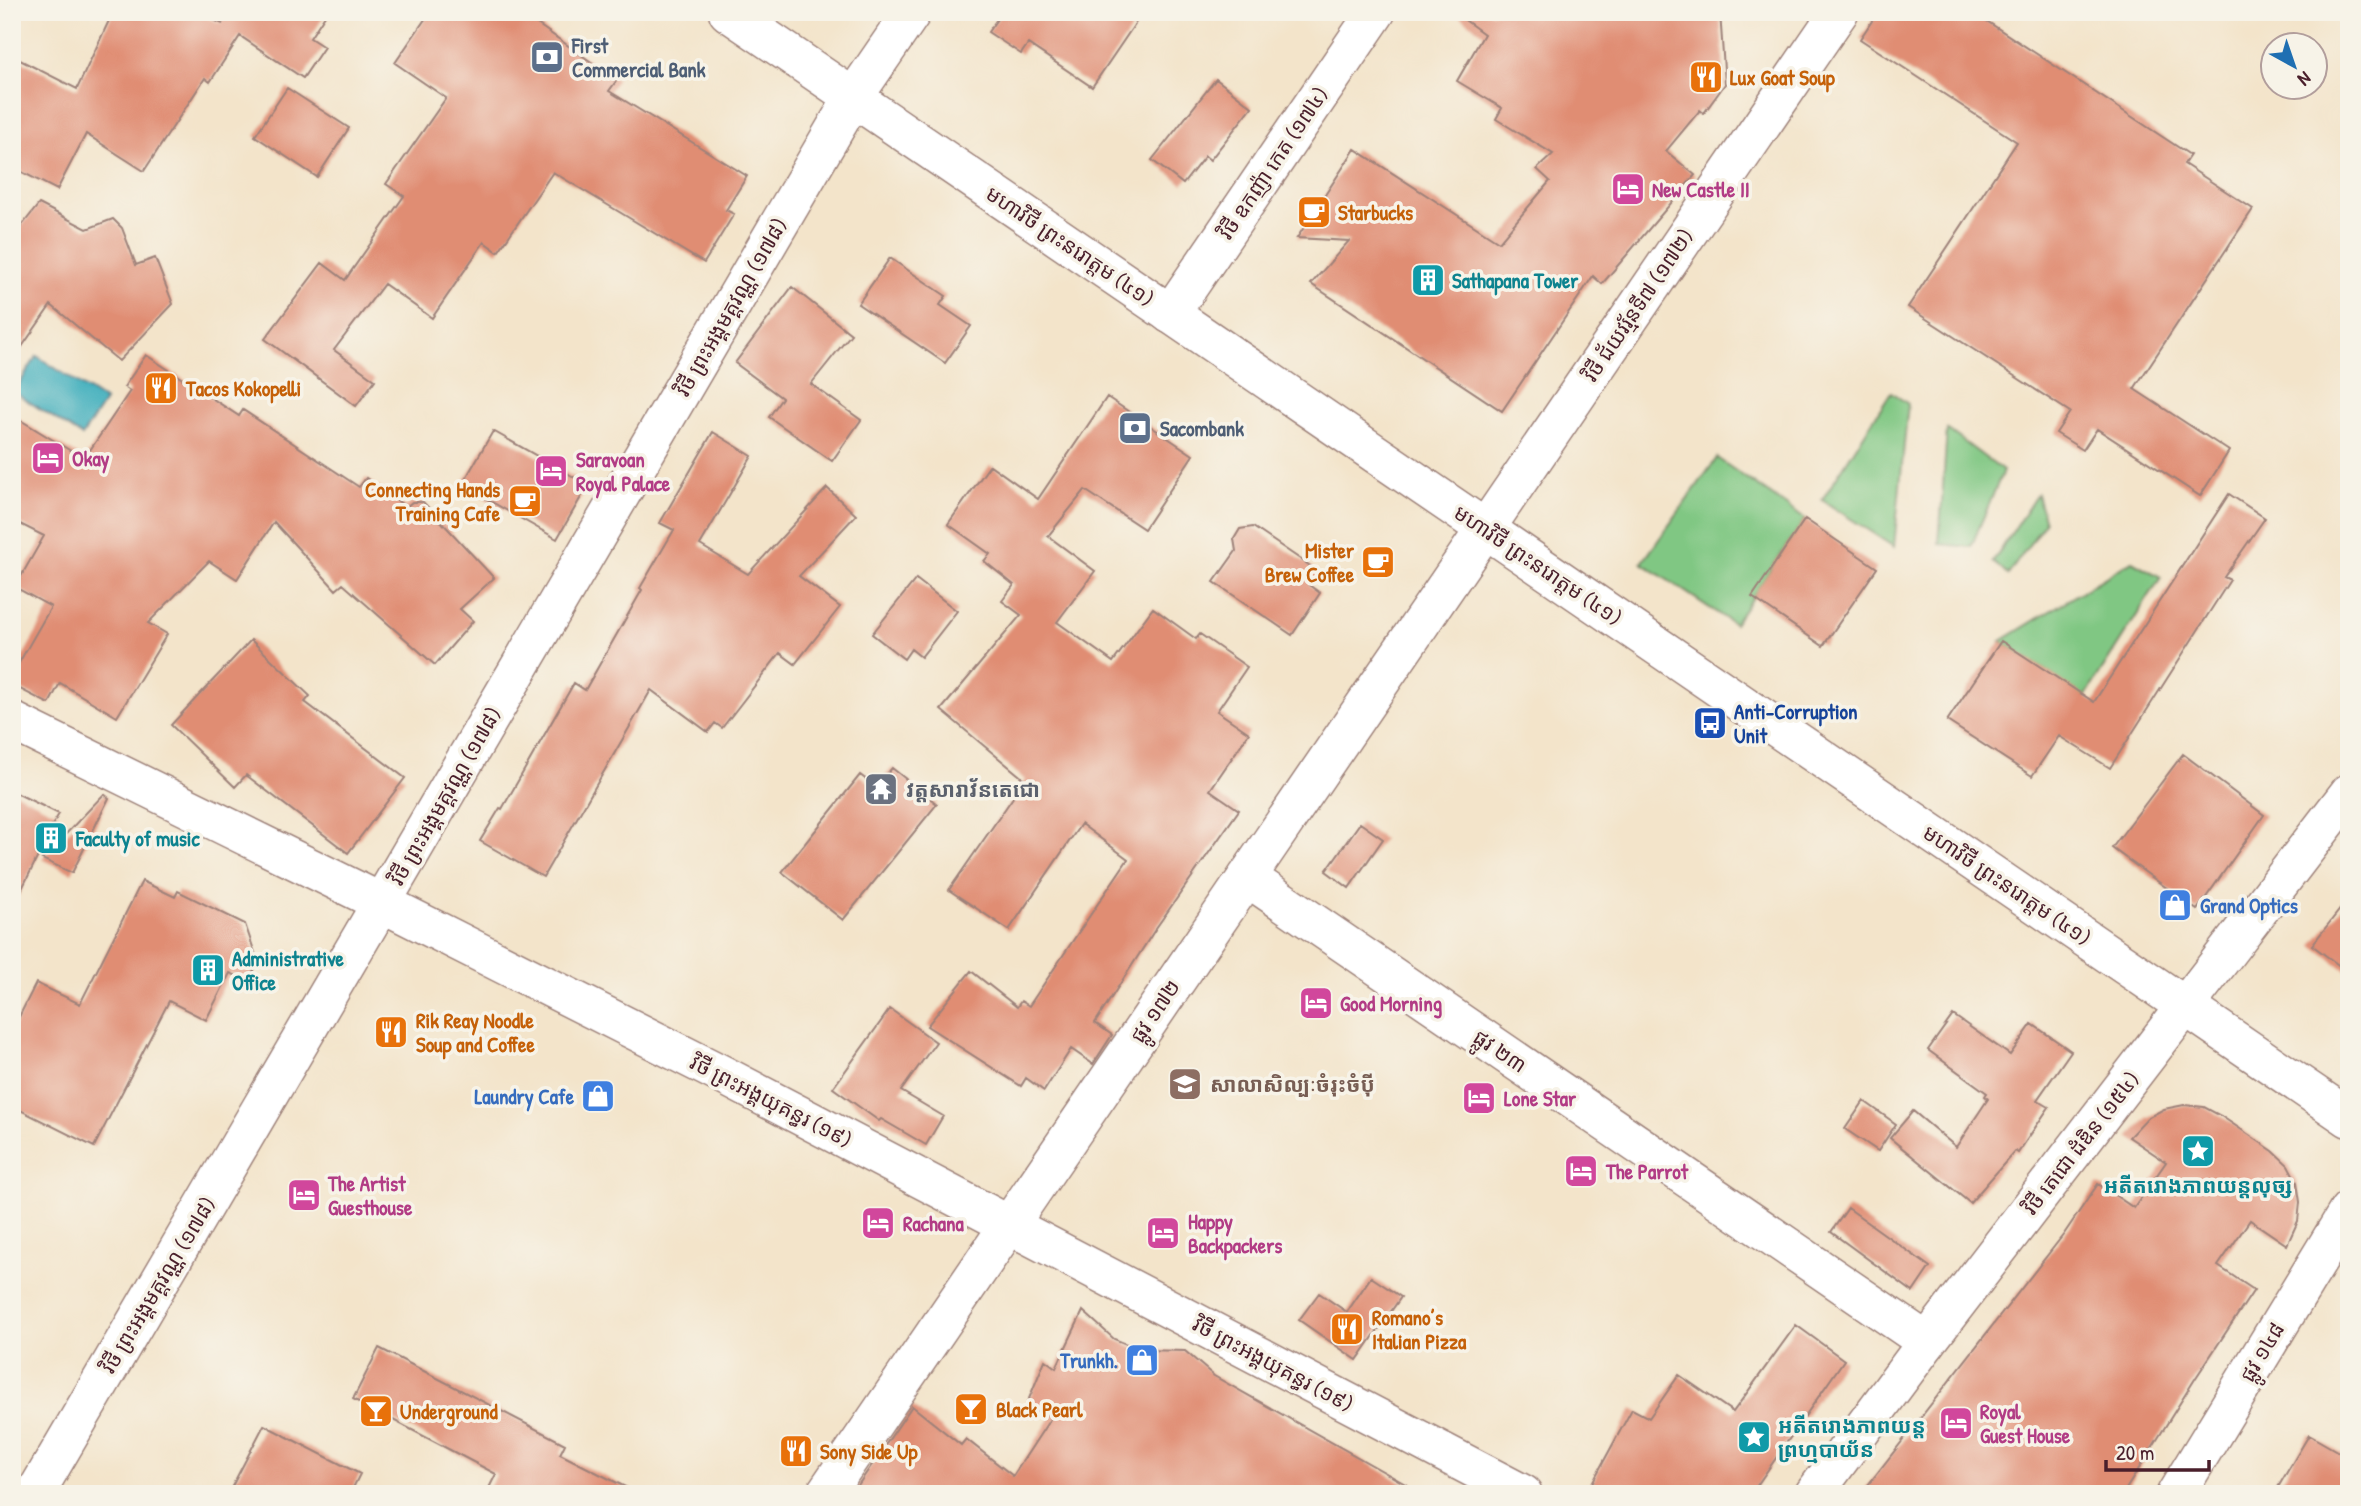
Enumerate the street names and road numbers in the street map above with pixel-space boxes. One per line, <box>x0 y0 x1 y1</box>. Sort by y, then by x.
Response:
street label: វិថី ឧកញ៉ា កេត (១៧៤) <box>1211 81 1335 245</box>
street label: មហាវិថី ព្រះនរោត្តម (៤១) <box>980 179 1160 313</box>
street label: វិថី ព្រះអង្គមគ្គវណ្ណ (១៧៨) <box>668 213 794 402</box>
street label: វិថី ជ័យវរ្ម័នទី៧ (១៧២) <box>1576 223 1700 388</box>
street label: មហាវិថី ព្រះនរោត្តម (៤១) <box>1448 498 1628 632</box>
street label: វិថី ព្រះអង្គមគ្គវណ្ណ (១៧៨) <box>382 702 508 891</box>
street label: មហាវិថី ព្រះនរោត្តម (៤១) <box>1917 818 2097 952</box>
street label: ផ្លូវ ១៧២ <box>1123 974 1191 1051</box>
street label: ផ្លូវ ២៣ <box>1465 1023 1533 1084</box>
street label: វិថី ព្រះអង្គយុគន្ធរ (១៩) <box>684 1047 857 1154</box>
street label: វិថី តេជោ ដំឌិន (១៥៤) <box>2015 1065 2146 1221</box>
street label: វិថី ព្រះអង្គមគ្គវណ្ណ (១៧៨) <box>93 1191 222 1379</box>
street label: វិថី ព្រះអង្គយុគន្ធរ (១៩) <box>1187 1309 1358 1419</box>
street label: ផ្លូវ ១៤៨ <box>2233 1317 2296 1390</box>

